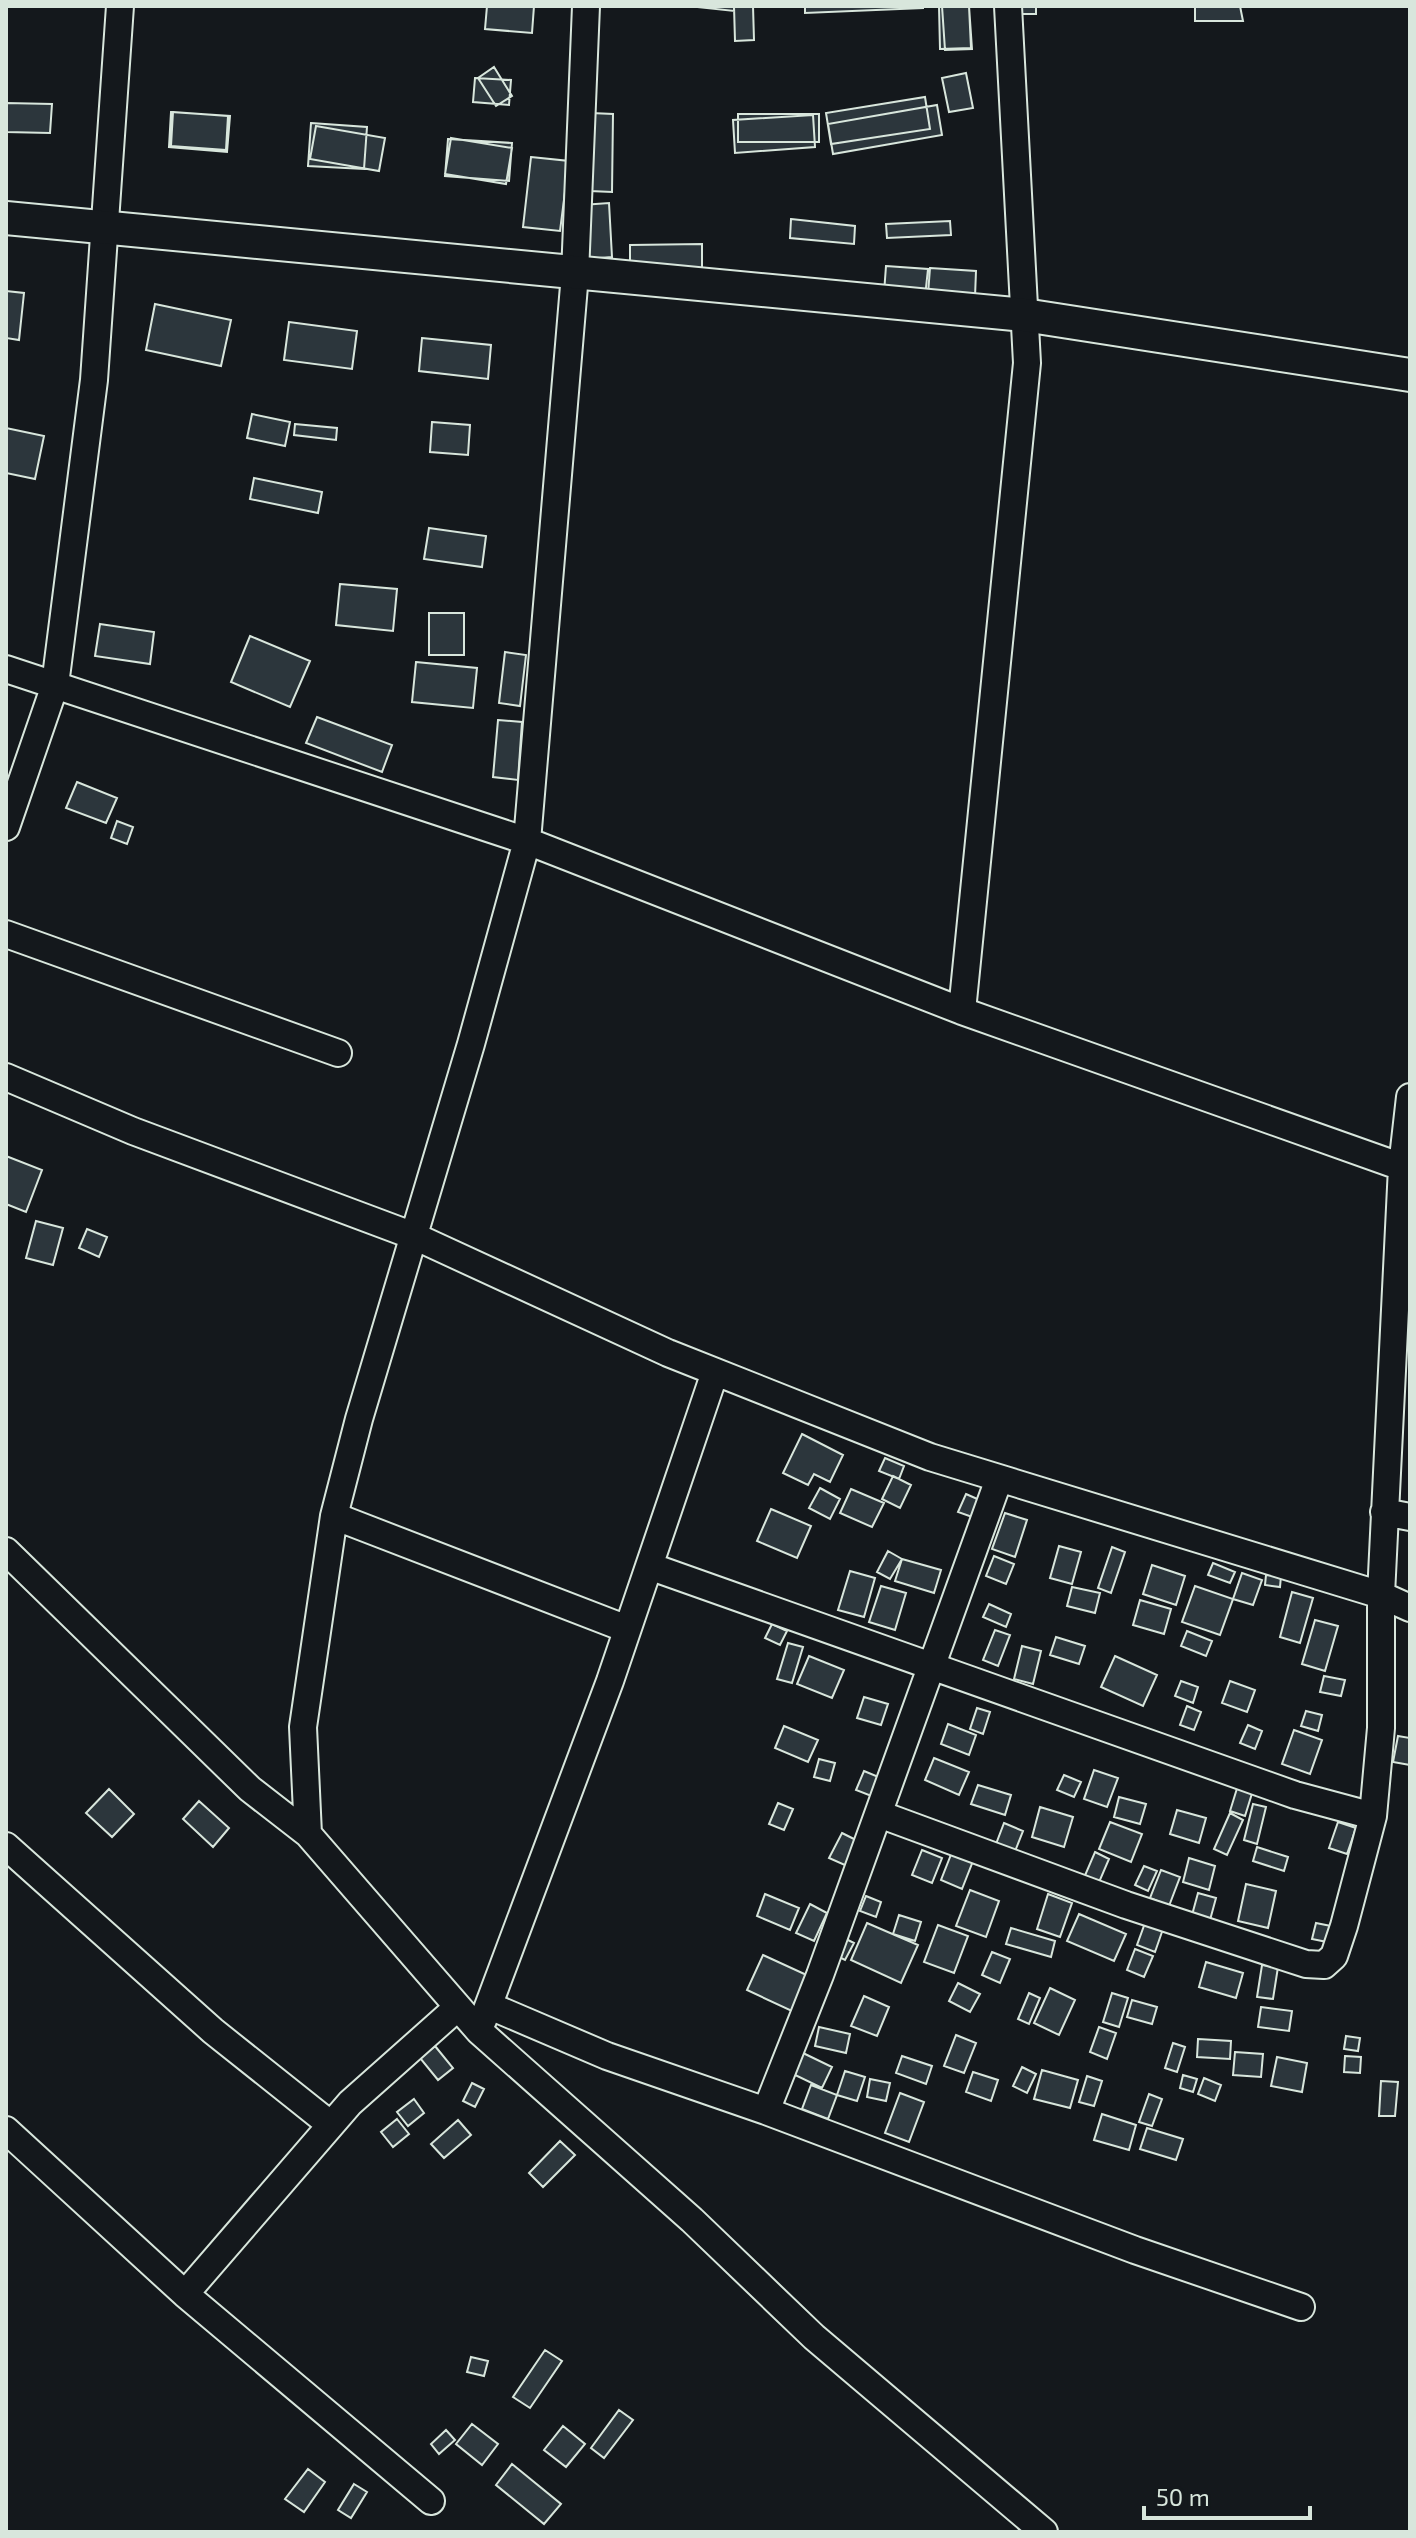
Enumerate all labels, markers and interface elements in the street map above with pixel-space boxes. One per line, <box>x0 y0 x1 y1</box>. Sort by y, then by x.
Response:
scale bar <box>1144 2470 1310 2520</box>
text: 50 m <box>1156 2482 1210 2511</box>

